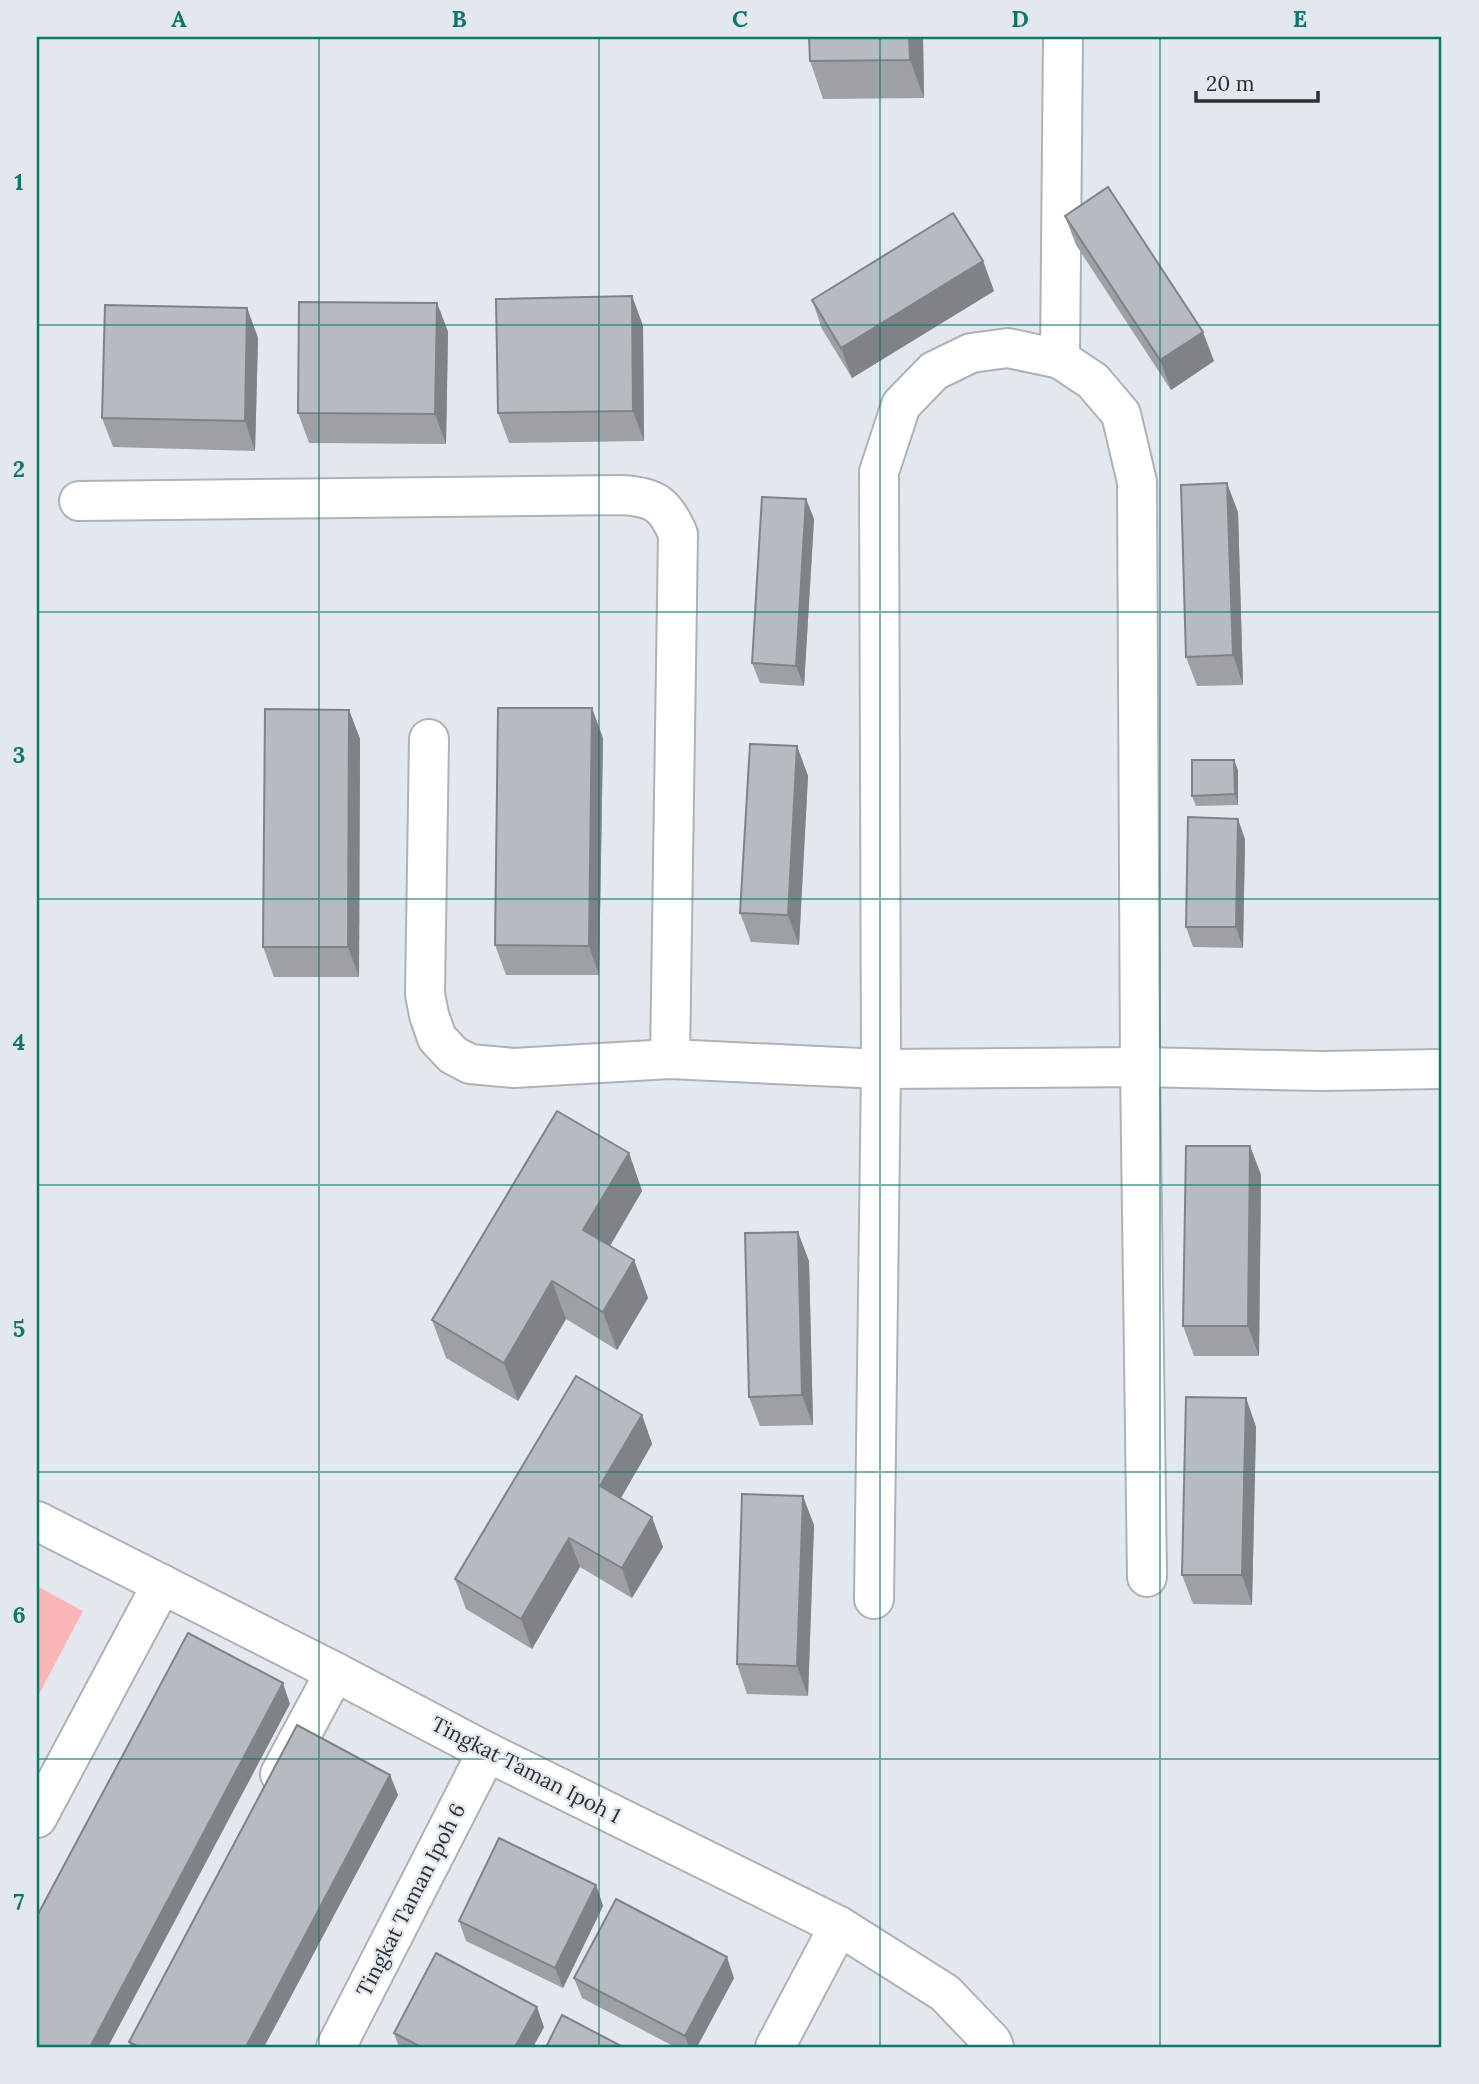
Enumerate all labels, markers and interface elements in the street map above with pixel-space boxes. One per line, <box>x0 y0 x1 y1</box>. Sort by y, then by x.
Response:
text: A <box>171 4 187 33</box>
text: B <box>451 4 467 33</box>
text: C <box>732 4 748 33</box>
text: D <box>1011 4 1029 33</box>
text: E <box>1293 4 1307 33</box>
scale bar <box>1196 60 1318 104</box>
text: 20 m <box>1206 70 1255 97</box>
text: 1 <box>14 167 24 196</box>
text: 2 <box>13 454 25 483</box>
text: 3 <box>13 740 25 769</box>
text: 4 <box>13 1027 25 1056</box>
text: 5 <box>13 1314 25 1343</box>
text: 6 <box>12 1600 26 1629</box>
street label: Tingkat Taman Ipoh 1 <box>427 1710 625 1829</box>
street label: Tingkat Taman Ipoh 6 <box>350 1799 471 2001</box>
text: 7 <box>14 1887 25 1916</box>

